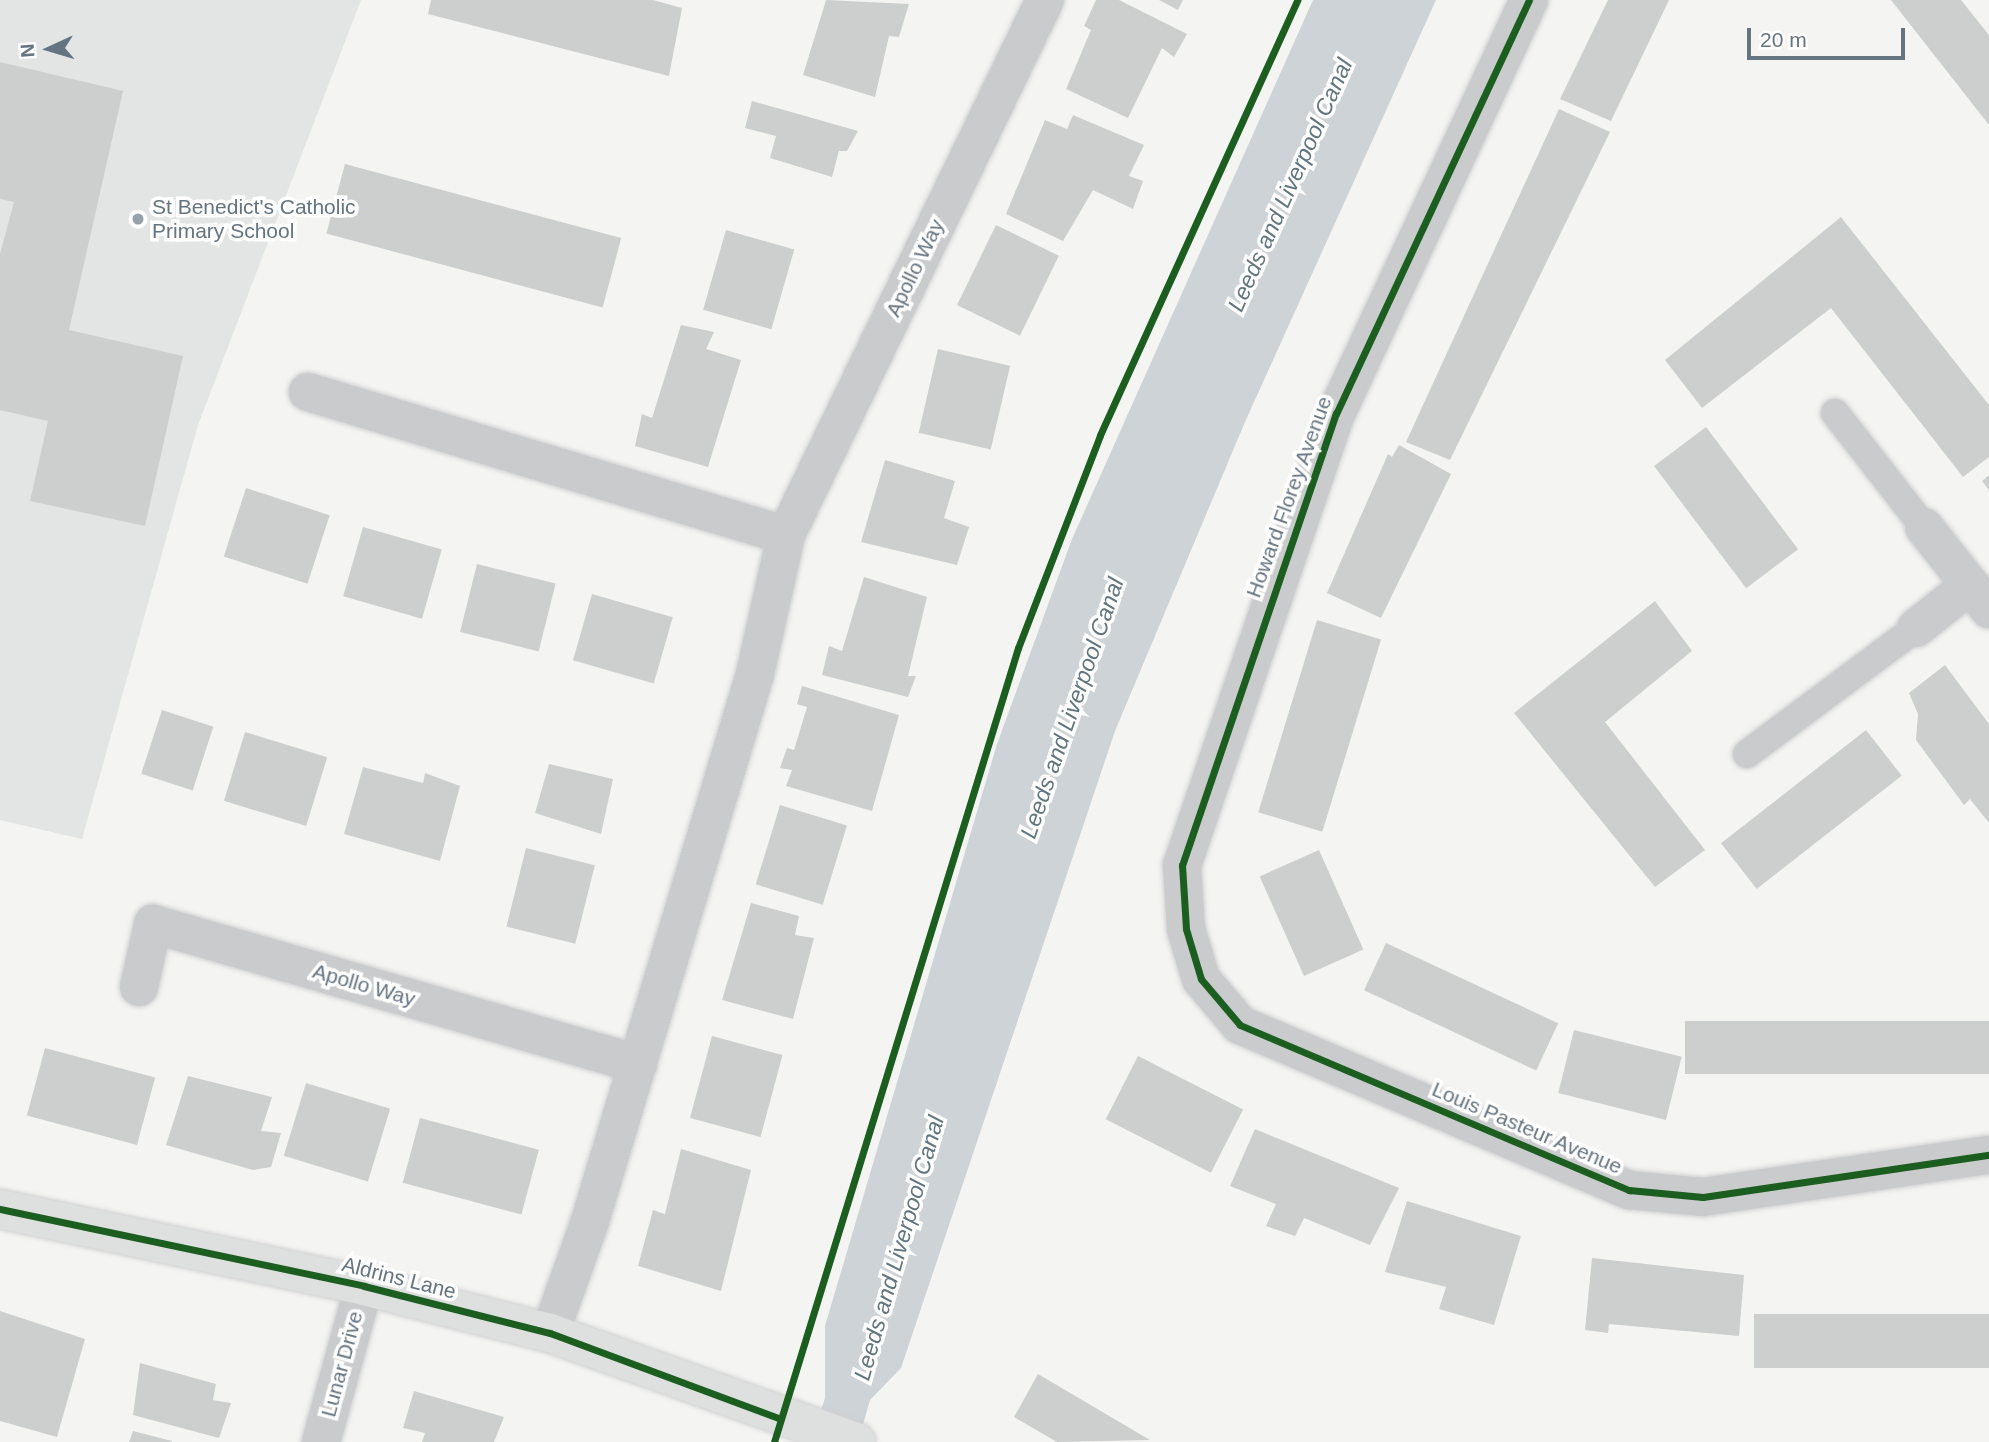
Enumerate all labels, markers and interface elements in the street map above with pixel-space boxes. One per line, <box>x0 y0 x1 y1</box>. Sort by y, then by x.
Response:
north arrow <box>14 14 84 84</box>
scale bar <box>1751 14 1909 58</box>
text: 20 m <box>1760 28 1807 51</box>
text: N <box>17 43 39 58</box>
water label: Leeds and Liverpool Canal <box>1222 54 1358 316</box>
place label: St Benedict's Catholic Primary School <box>152 194 356 244</box>
marker: St Benedict's Catholic Primary School <box>130 211 146 227</box>
street label: Apollo Way <box>881 215 949 321</box>
street label: Howard Florey Avenue <box>1241 393 1337 601</box>
water label: Leeds and Liverpool Canal <box>1014 574 1130 842</box>
street label: Apollo Way <box>310 958 418 1012</box>
street label: Louis Pasteur Avenue <box>1428 1076 1626 1180</box>
water label: Leeds and Liverpool Canal <box>848 1113 950 1383</box>
street label: Aldrins Lane <box>339 1252 459 1304</box>
street label: Lunar Drive <box>316 1308 368 1420</box>

